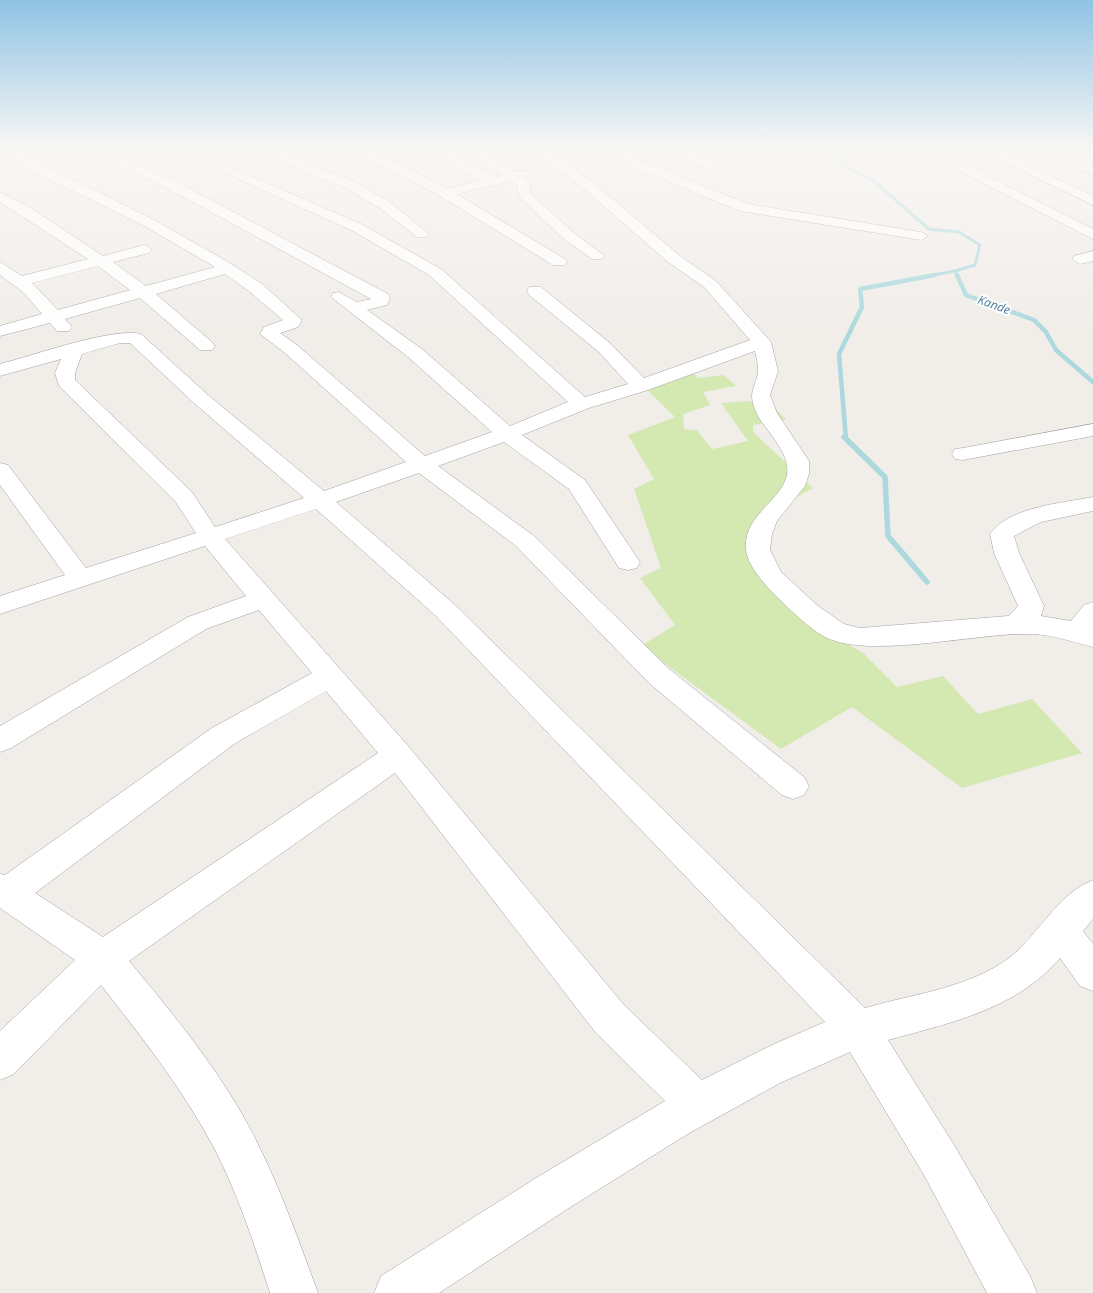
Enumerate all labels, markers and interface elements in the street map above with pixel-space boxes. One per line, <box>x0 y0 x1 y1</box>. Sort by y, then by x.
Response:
water label: Kande <box>976 291 1013 318</box>

